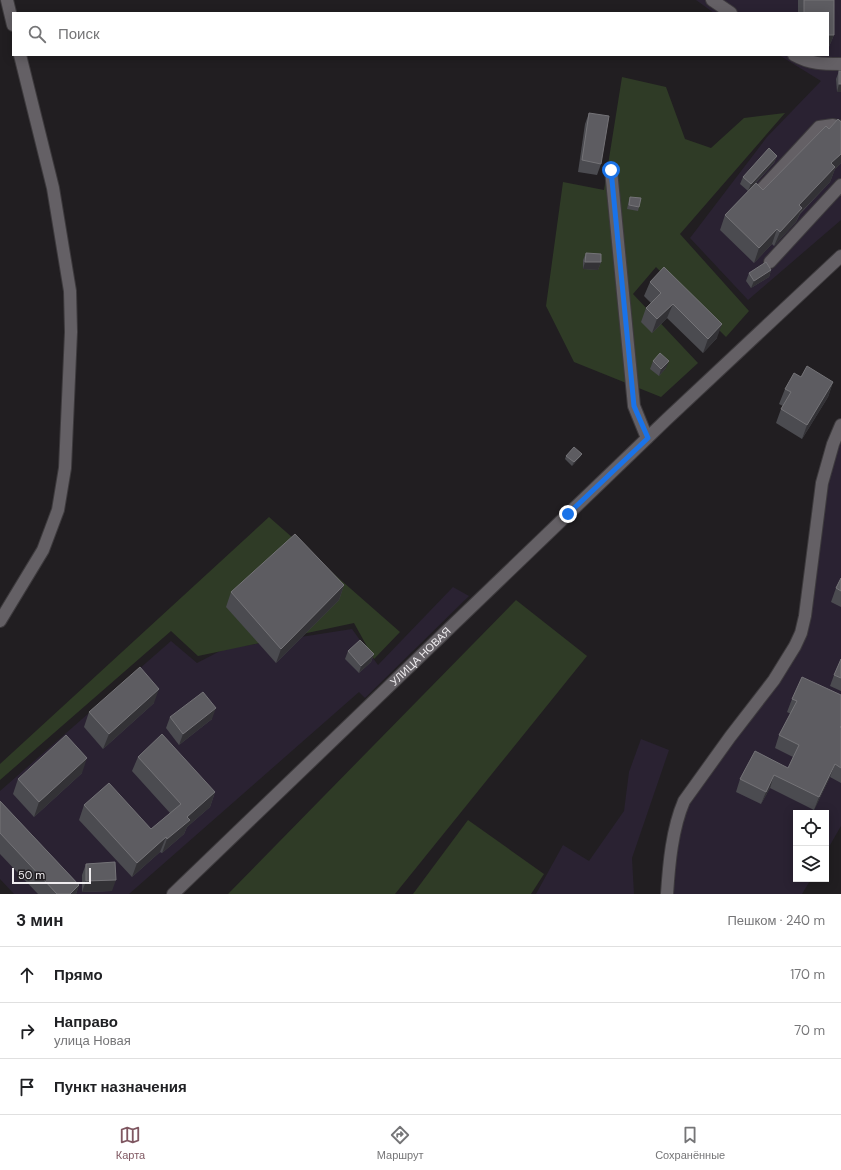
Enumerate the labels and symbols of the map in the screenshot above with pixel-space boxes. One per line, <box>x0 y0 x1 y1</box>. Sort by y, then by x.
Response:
route start <box>602 161 620 179</box>
route end <box>559 505 577 523</box>
street label: УЛИЦА НОВАЯ <box>387 624 454 689</box>
scale bar <box>12 866 91 885</box>

